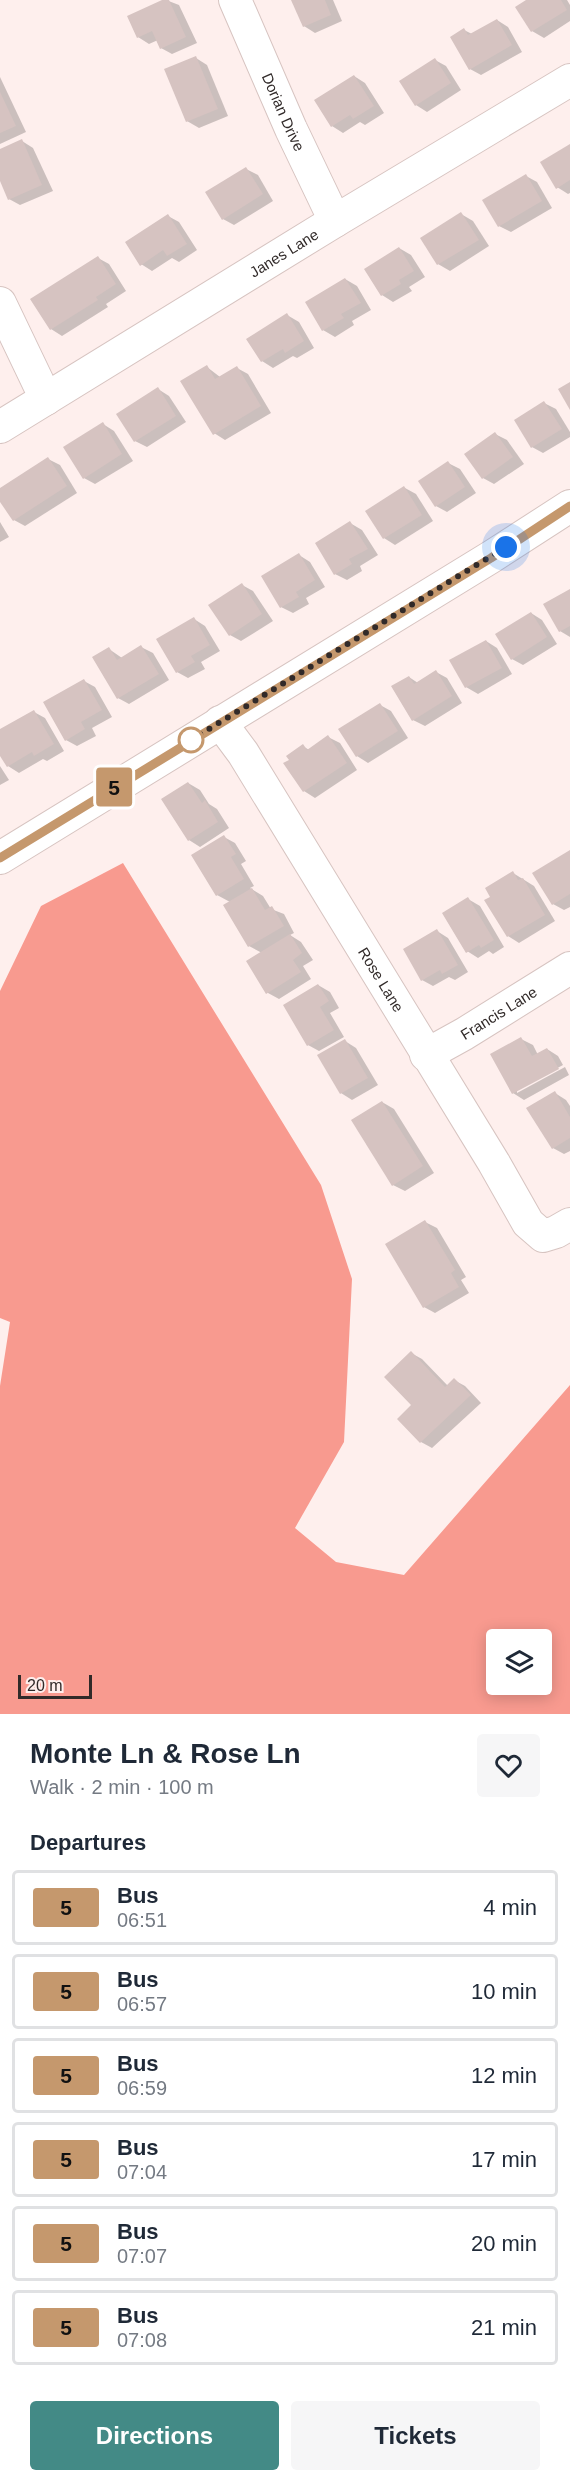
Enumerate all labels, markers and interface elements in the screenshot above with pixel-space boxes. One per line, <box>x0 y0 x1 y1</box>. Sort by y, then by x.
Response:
street label: Dorian Drive <box>259 70 309 153</box>
street label: Janes Lane <box>246 225 321 280</box>
your location <box>491 532 521 562</box>
unlabelled marker <box>178 727 204 753</box>
line badge: 5 <box>94 768 134 806</box>
text: 5 <box>108 776 120 799</box>
street label: Rose Lane <box>355 944 408 1015</box>
street label: Francis Lane <box>457 982 540 1043</box>
map controls <box>486 1629 552 1695</box>
button: layers <box>486 1629 552 1695</box>
scale bar <box>18 1672 92 1700</box>
text: 20 m <box>27 1677 63 1694</box>
button: heart <box>477 1734 540 1797</box>
text: Monte Ln & Rose Ln <box>30 1738 301 1769</box>
text: Walk · 2 min · 100 m <box>30 1776 214 1798</box>
text: Departures <box>30 1830 146 1855</box>
text: Bus <box>117 1883 159 1908</box>
text: 4 min <box>483 1895 537 1920</box>
text: 5 <box>60 1896 72 1919</box>
text: 06:51 <box>117 1909 167 1931</box>
text: Bus <box>117 1967 159 1992</box>
text: 10 min <box>471 1979 537 2004</box>
text: 5 <box>60 1980 72 2003</box>
text: 06:57 <box>117 1993 167 2015</box>
text: Bus <box>117 2051 159 2076</box>
text: 12 min <box>471 2063 537 2088</box>
text: 5 <box>60 2064 72 2087</box>
text: 06:59 <box>117 2077 167 2099</box>
text: Bus <box>117 2135 159 2160</box>
text: 17 min <box>471 2147 537 2172</box>
text: 5 <box>60 2148 72 2171</box>
text: 07:04 <box>117 2161 167 2183</box>
text: Bus <box>117 2219 159 2244</box>
text: 20 min <box>471 2231 537 2256</box>
text: 5 <box>60 2232 72 2255</box>
text: 07:07 <box>117 2245 167 2267</box>
text: Bus <box>117 2303 159 2328</box>
text: 21 min <box>471 2315 537 2340</box>
text: 5 <box>60 2316 72 2339</box>
text: 07:08 <box>117 2329 167 2351</box>
button: Directions <box>30 2401 279 2470</box>
button: Tickets <box>291 2401 540 2470</box>

